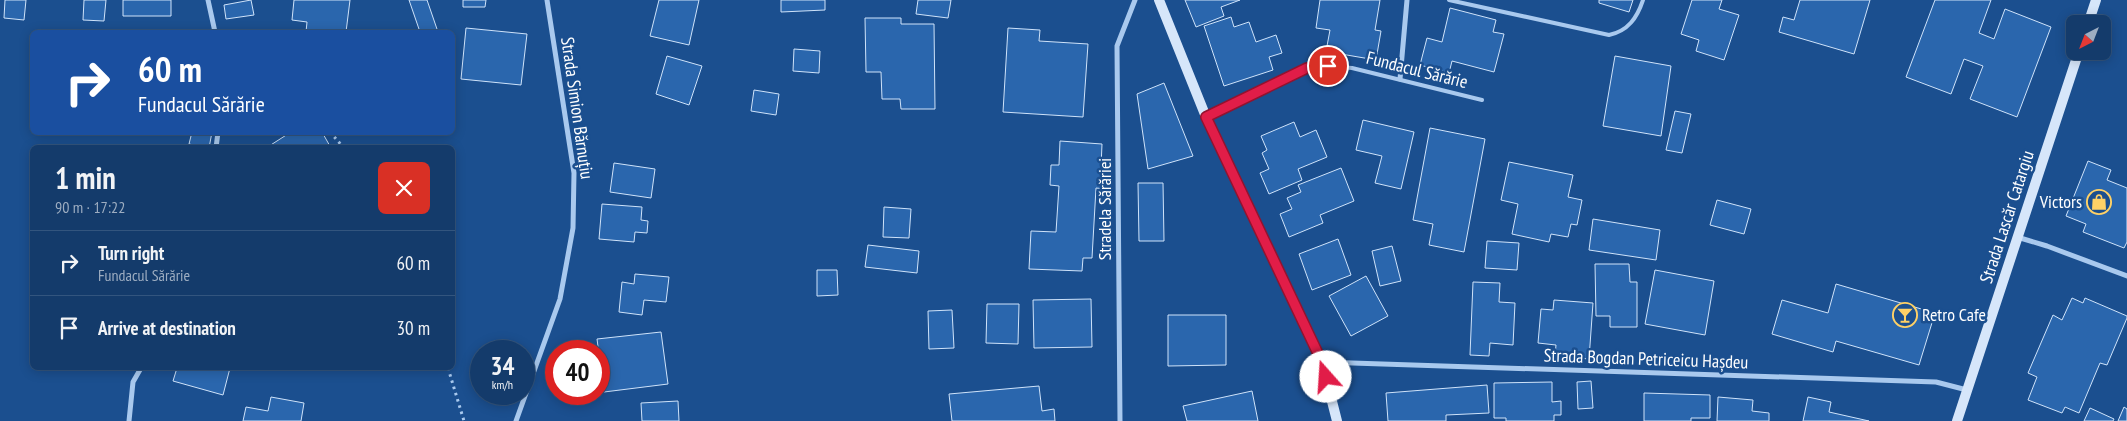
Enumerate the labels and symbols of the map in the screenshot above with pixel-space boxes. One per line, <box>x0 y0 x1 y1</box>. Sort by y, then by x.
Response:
north arrow <box>2066 15 2111 60</box>
street label: Strada Simion Bărnuțiu <box>556 35 599 180</box>
pin <box>1307 45 1349 87</box>
street label: Fundacul Sărărie <box>1364 46 1470 93</box>
street label: Strada Lascăr Catargiu <box>1974 148 2039 286</box>
street label: Stradela Sărăriei <box>1093 158 1116 260</box>
shop icon: Victors <box>2086 189 2112 215</box>
place label: Victors <box>2039 190 2082 213</box>
bar icon: Retro Cafe <box>1892 302 1918 328</box>
place label: Retro Cafe <box>1922 303 1986 326</box>
speed limit sign: 40 <box>545 340 610 405</box>
street label: Strada Bogdan Petriceicu Hașdeu <box>1543 343 1749 374</box>
position arrow <box>1299 350 1351 402</box>

